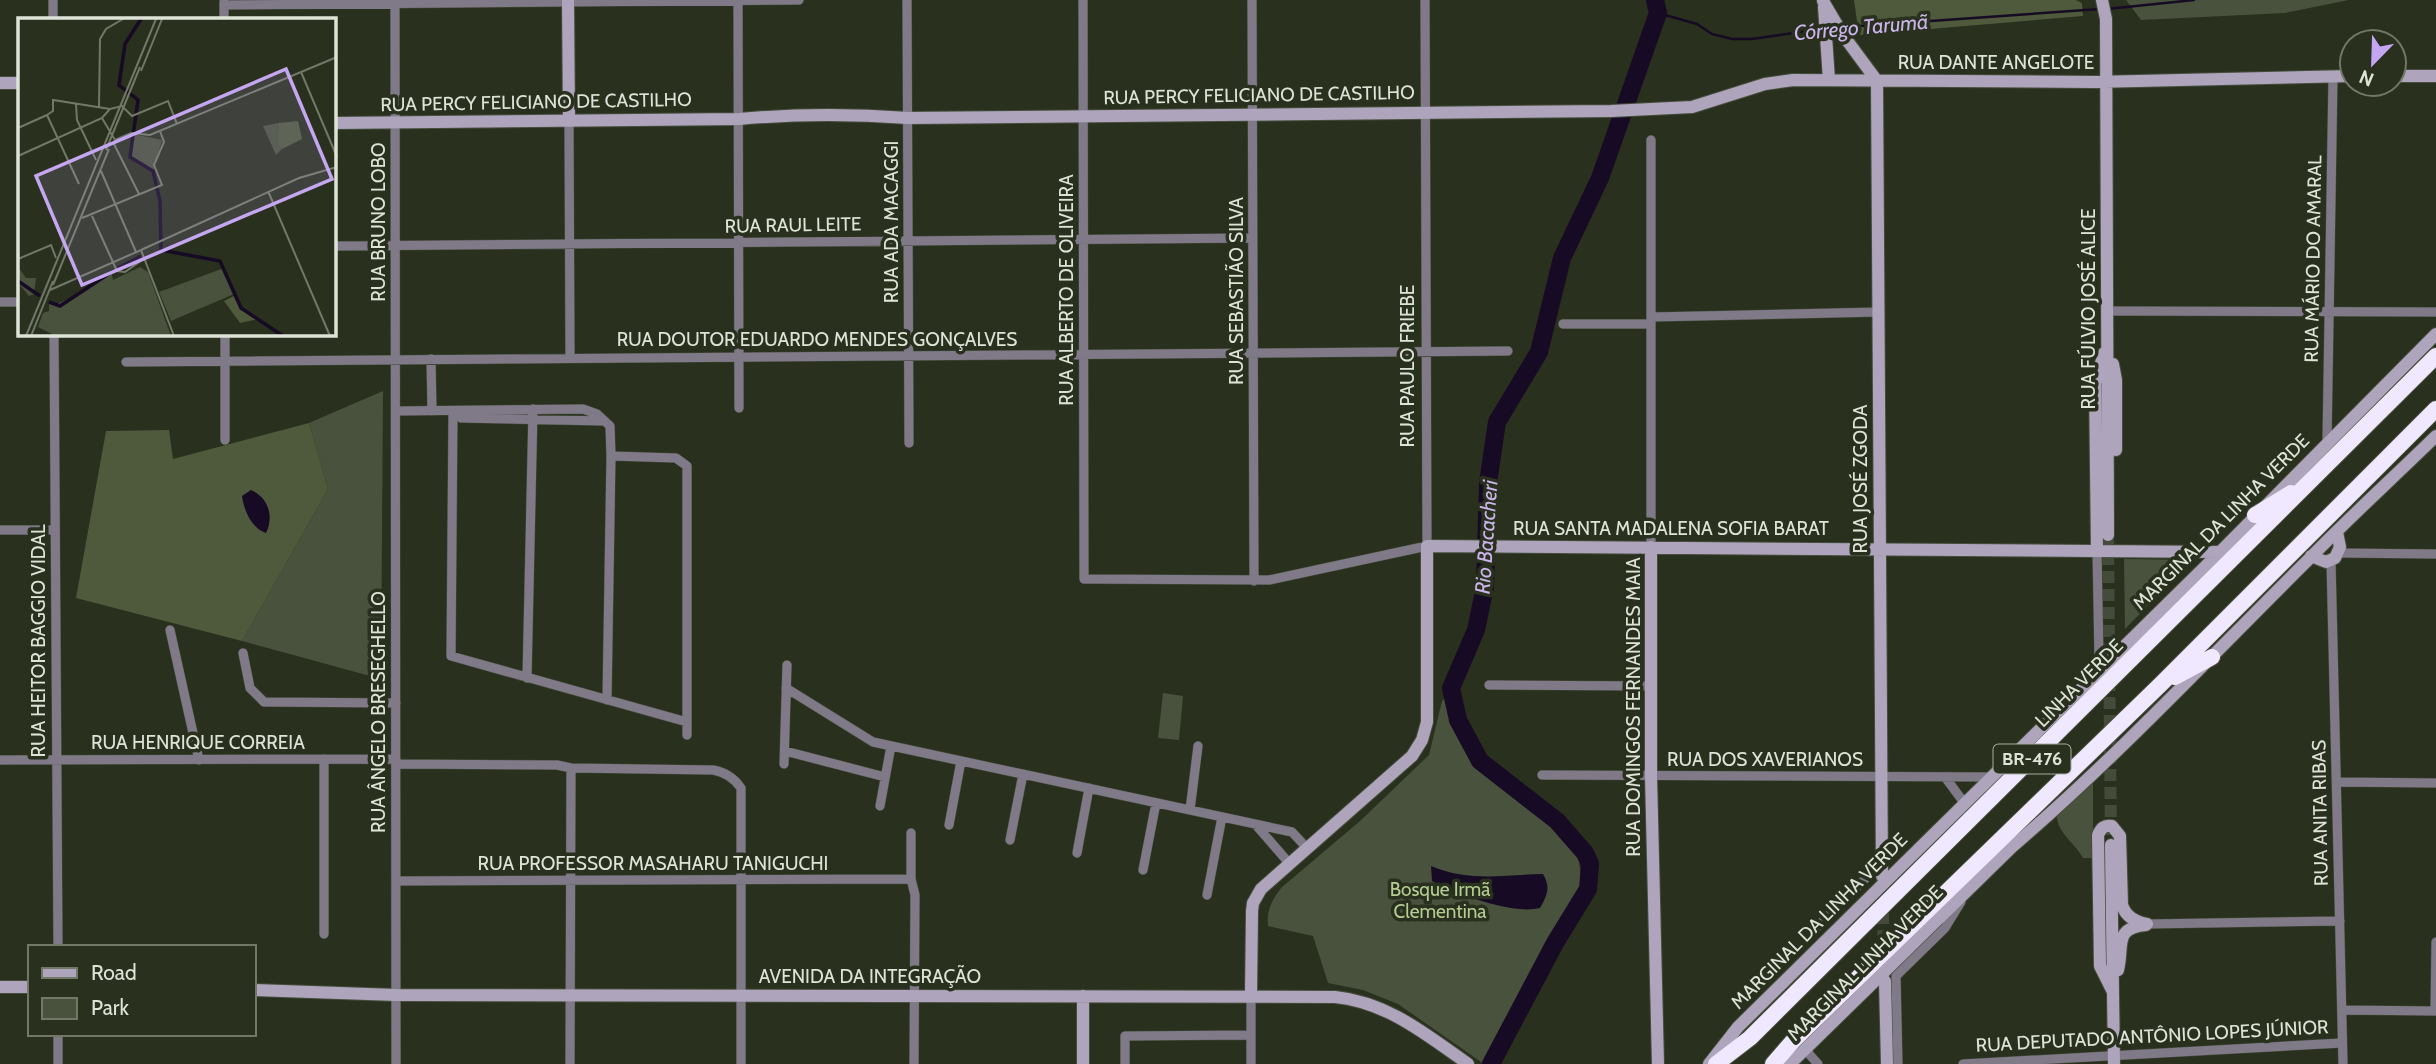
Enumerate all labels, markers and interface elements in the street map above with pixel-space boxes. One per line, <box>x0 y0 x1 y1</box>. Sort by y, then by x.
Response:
water label: Córrego Tarumã <box>1793 9 1929 45</box>
inset map <box>18 18 336 336</box>
north arrow <box>2338 28 2408 98</box>
street label: RUA DANTE ANGELOTE <box>1898 51 2094 74</box>
text: N <box>2356 65 2377 91</box>
street label: RUA PERCY FELICIANO DE CASTILHO <box>1103 81 1415 109</box>
street label: RUA PERCY FELICIANO DE CASTILHO <box>380 88 692 116</box>
street label: RUA ADA MACAGGI <box>880 141 903 303</box>
street label: RUA BRUNO LOBO <box>367 142 390 302</box>
street label: RUA MÁRIO DO AMARAL <box>2299 155 2326 363</box>
street label: RUA ALBERTO DE OLIVEIRA <box>1055 174 1078 406</box>
street label: RUA SEBASTIÃO SILVA <box>1224 197 1248 385</box>
street label: RUA FÚLVIO JOSÉ ALICE <box>2076 208 2100 410</box>
street label: RUA RAUL LEITE <box>724 212 862 238</box>
street label: RUA PAULO FRIEBE <box>1396 285 1419 447</box>
street label: RUA DOUTOR EDUARDO MENDES GONÇALVES <box>617 328 1017 351</box>
street label: RUA JOSÉ ZGODA <box>1848 404 1872 554</box>
street label: MARGINAL DA LINHA VERDE <box>2128 429 2314 615</box>
water label: Rio Bacacheri <box>1470 479 1502 595</box>
street label: RUA SANTA MADALENA SOFIA BARAT <box>1513 517 1829 540</box>
street label: RUA HEITOR BAGGIO VIDAL <box>27 524 50 758</box>
street label: RUA DOMINGOS FERNANDES MAIA <box>1622 557 1645 857</box>
street label: RUA ÂNGELO BRESEGHELLO <box>366 591 390 833</box>
street label: LINHA VERDE <box>2030 634 2128 732</box>
street label: RUA HENRIQUE CORREIA <box>91 731 305 754</box>
street label: RUA ANITA RIBAS <box>2307 740 2333 886</box>
road number: BR-476 <box>1994 744 2070 774</box>
street label: RUA DOS XAVERIANOS <box>1667 748 1863 771</box>
street label: MARGINAL DA LINHA VERDE <box>1726 828 1912 1014</box>
street label: RUA PROFESSOR MASAHARU TANIGUCHI <box>478 852 828 875</box>
park label: Bosque Irmã Clementina <box>1390 878 1490 923</box>
street label: MARGINAL LINHA VERDE <box>1783 881 1947 1045</box>
legend <box>28 945 256 1036</box>
text: Road <box>91 960 137 985</box>
street label: AVENIDA DA INTEGRAÇÃO <box>759 964 981 988</box>
text: Park <box>91 995 129 1020</box>
street label: RUA DEPUTADO ANTÔNIO LOPES JÚNIOR <box>1975 1014 2330 1057</box>

